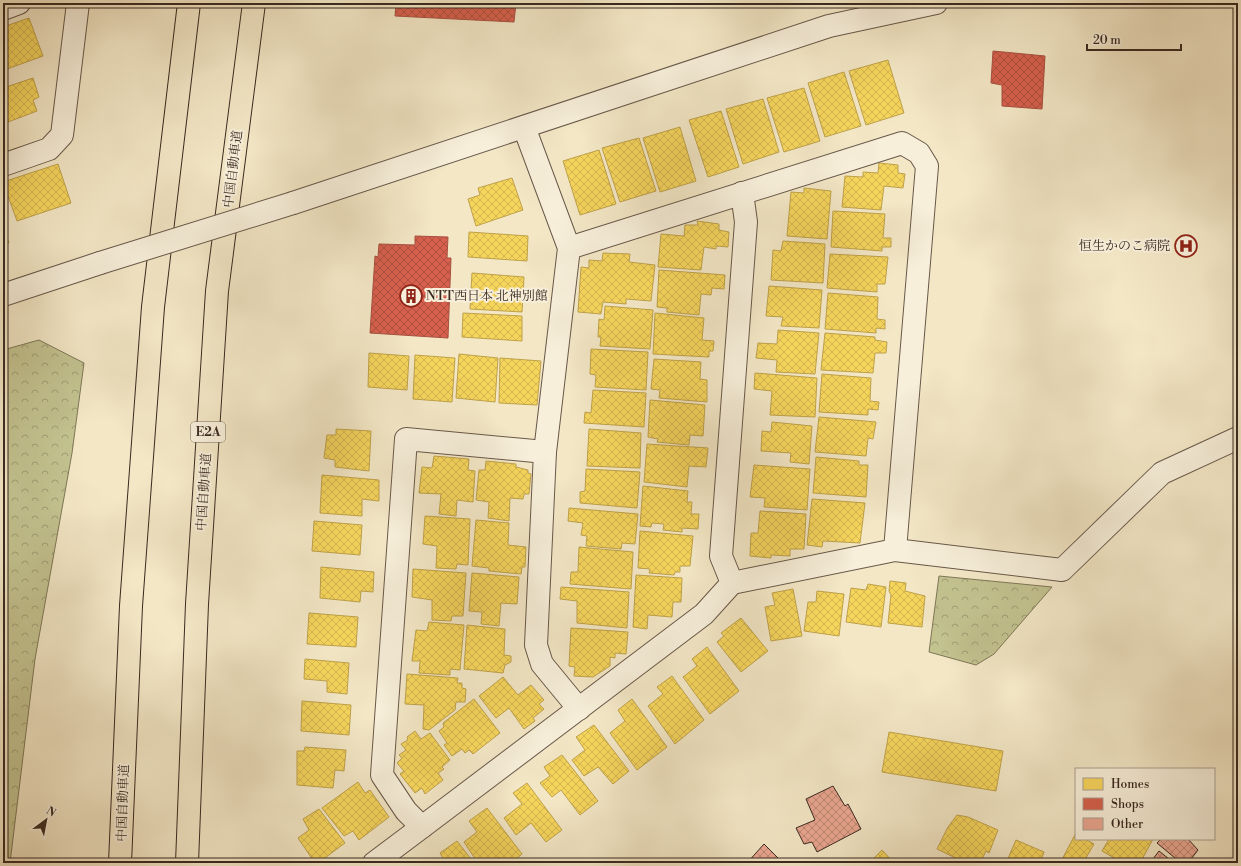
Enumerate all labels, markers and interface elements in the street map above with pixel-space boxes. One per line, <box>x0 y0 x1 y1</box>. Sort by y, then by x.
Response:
scale bar <box>1087 26 1181 52</box>
text: 20 m <box>1093 33 1121 48</box>
street label: 中国自動車道 <box>220 129 246 209</box>
hospital icon: 恒生かのこ病院 <box>1173 233 1199 259</box>
place label: 恒生かのこ病院 <box>1079 238 1170 254</box>
building icon: NTT西日本 北神別館 <box>398 283 424 309</box>
place label: NTT西日本 北神別館 <box>426 288 548 304</box>
road number: E2A <box>191 422 225 442</box>
street label: 中国自動車道 <box>193 453 215 531</box>
street label: 中国自動車道 <box>114 764 132 842</box>
legend <box>1075 768 1215 840</box>
text: Homes <box>1111 777 1149 792</box>
text: Shops <box>1111 797 1144 812</box>
north arrow <box>26 800 66 840</box>
text: N <box>43 804 58 821</box>
text: Other <box>1111 817 1143 832</box>

